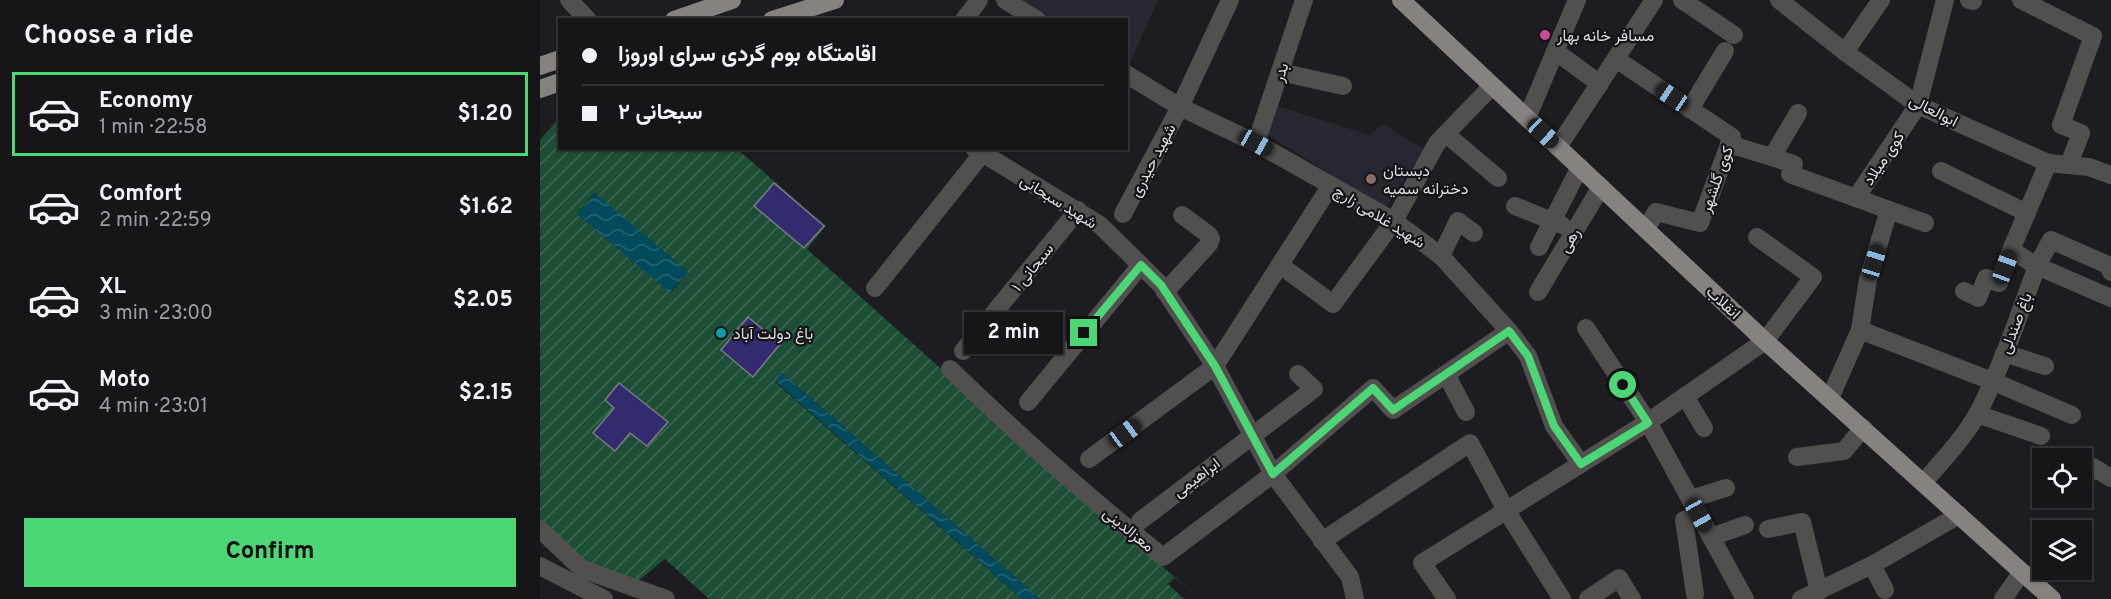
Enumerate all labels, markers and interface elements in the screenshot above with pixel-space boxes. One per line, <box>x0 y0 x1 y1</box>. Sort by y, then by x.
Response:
text: Choose a ride <box>24 19 194 53</box>
place label: مسافر خانه بهار <box>1556 27 1654 47</box>
marker: مسافر خانه بهار <box>1538 28 1552 42</box>
text: اقامتگاه بوم گردی سرای اوروزا <box>618 42 877 69</box>
street label: بدر <box>1269 61 1294 86</box>
car <box>1652 79 1692 115</box>
icon: car <box>27 87 81 141</box>
text: Economy <box>99 88 193 115</box>
street label: ابوالعالی <box>1905 91 1961 133</box>
text: سبحانی ۲ <box>618 100 703 127</box>
text: $1.20 <box>458 101 513 128</box>
car <box>1524 114 1562 152</box>
text: 1 min · 22:58 <box>99 115 207 141</box>
street label: شهید حیدری <box>1126 121 1181 201</box>
car <box>1236 126 1276 160</box>
street label: کوی میلاد <box>1859 128 1910 190</box>
street label: کوی گلشهر <box>1696 144 1739 217</box>
place label: دبستان دخترانه سمیه <box>1383 162 1468 200</box>
street label: شهید سبحانی <box>1016 171 1100 234</box>
marker: دبستان دخترانه سمیه <box>1364 172 1378 186</box>
icon: car <box>27 180 81 234</box>
text: Comfort <box>99 181 182 208</box>
street label: شهید غلامی زارچ <box>1330 182 1428 254</box>
text: $1.62 <box>458 194 513 221</box>
text: 2 min · 22:59 <box>99 208 212 234</box>
street label: رهی <box>1556 225 1586 257</box>
street label: سبحانی ۱ <box>1008 240 1059 297</box>
car <box>1860 242 1888 282</box>
car <box>1990 247 2020 287</box>
icon: car <box>27 273 81 327</box>
text: XL <box>99 274 126 301</box>
street label: انقلاب <box>1701 283 1744 324</box>
text: $2.05 <box>453 287 513 314</box>
street label: باغ صندلی <box>1996 290 2038 357</box>
text: 3 min · 23:00 <box>99 301 213 327</box>
callout: 2 min <box>964 312 1063 354</box>
route end <box>1070 319 1097 346</box>
text: 2 min <box>987 320 1040 346</box>
place label: باغ دولت آباد <box>733 325 813 345</box>
marker: باغ دولت آباد <box>714 326 728 340</box>
icon: car <box>27 366 81 420</box>
text: Moto <box>99 367 150 394</box>
route start <box>1609 371 1636 398</box>
text: $2.15 <box>459 380 513 407</box>
text: 4 min · 23:01 <box>99 394 208 420</box>
car <box>1105 415 1145 451</box>
map controls <box>2032 448 2092 580</box>
button: locate <box>2032 448 2092 508</box>
street label: ابراهیمی <box>1170 454 1225 503</box>
car <box>1682 495 1716 535</box>
street label: معزالدینی <box>1098 504 1157 557</box>
button: Confirm <box>24 518 516 587</box>
button: layers <box>2032 520 2092 580</box>

